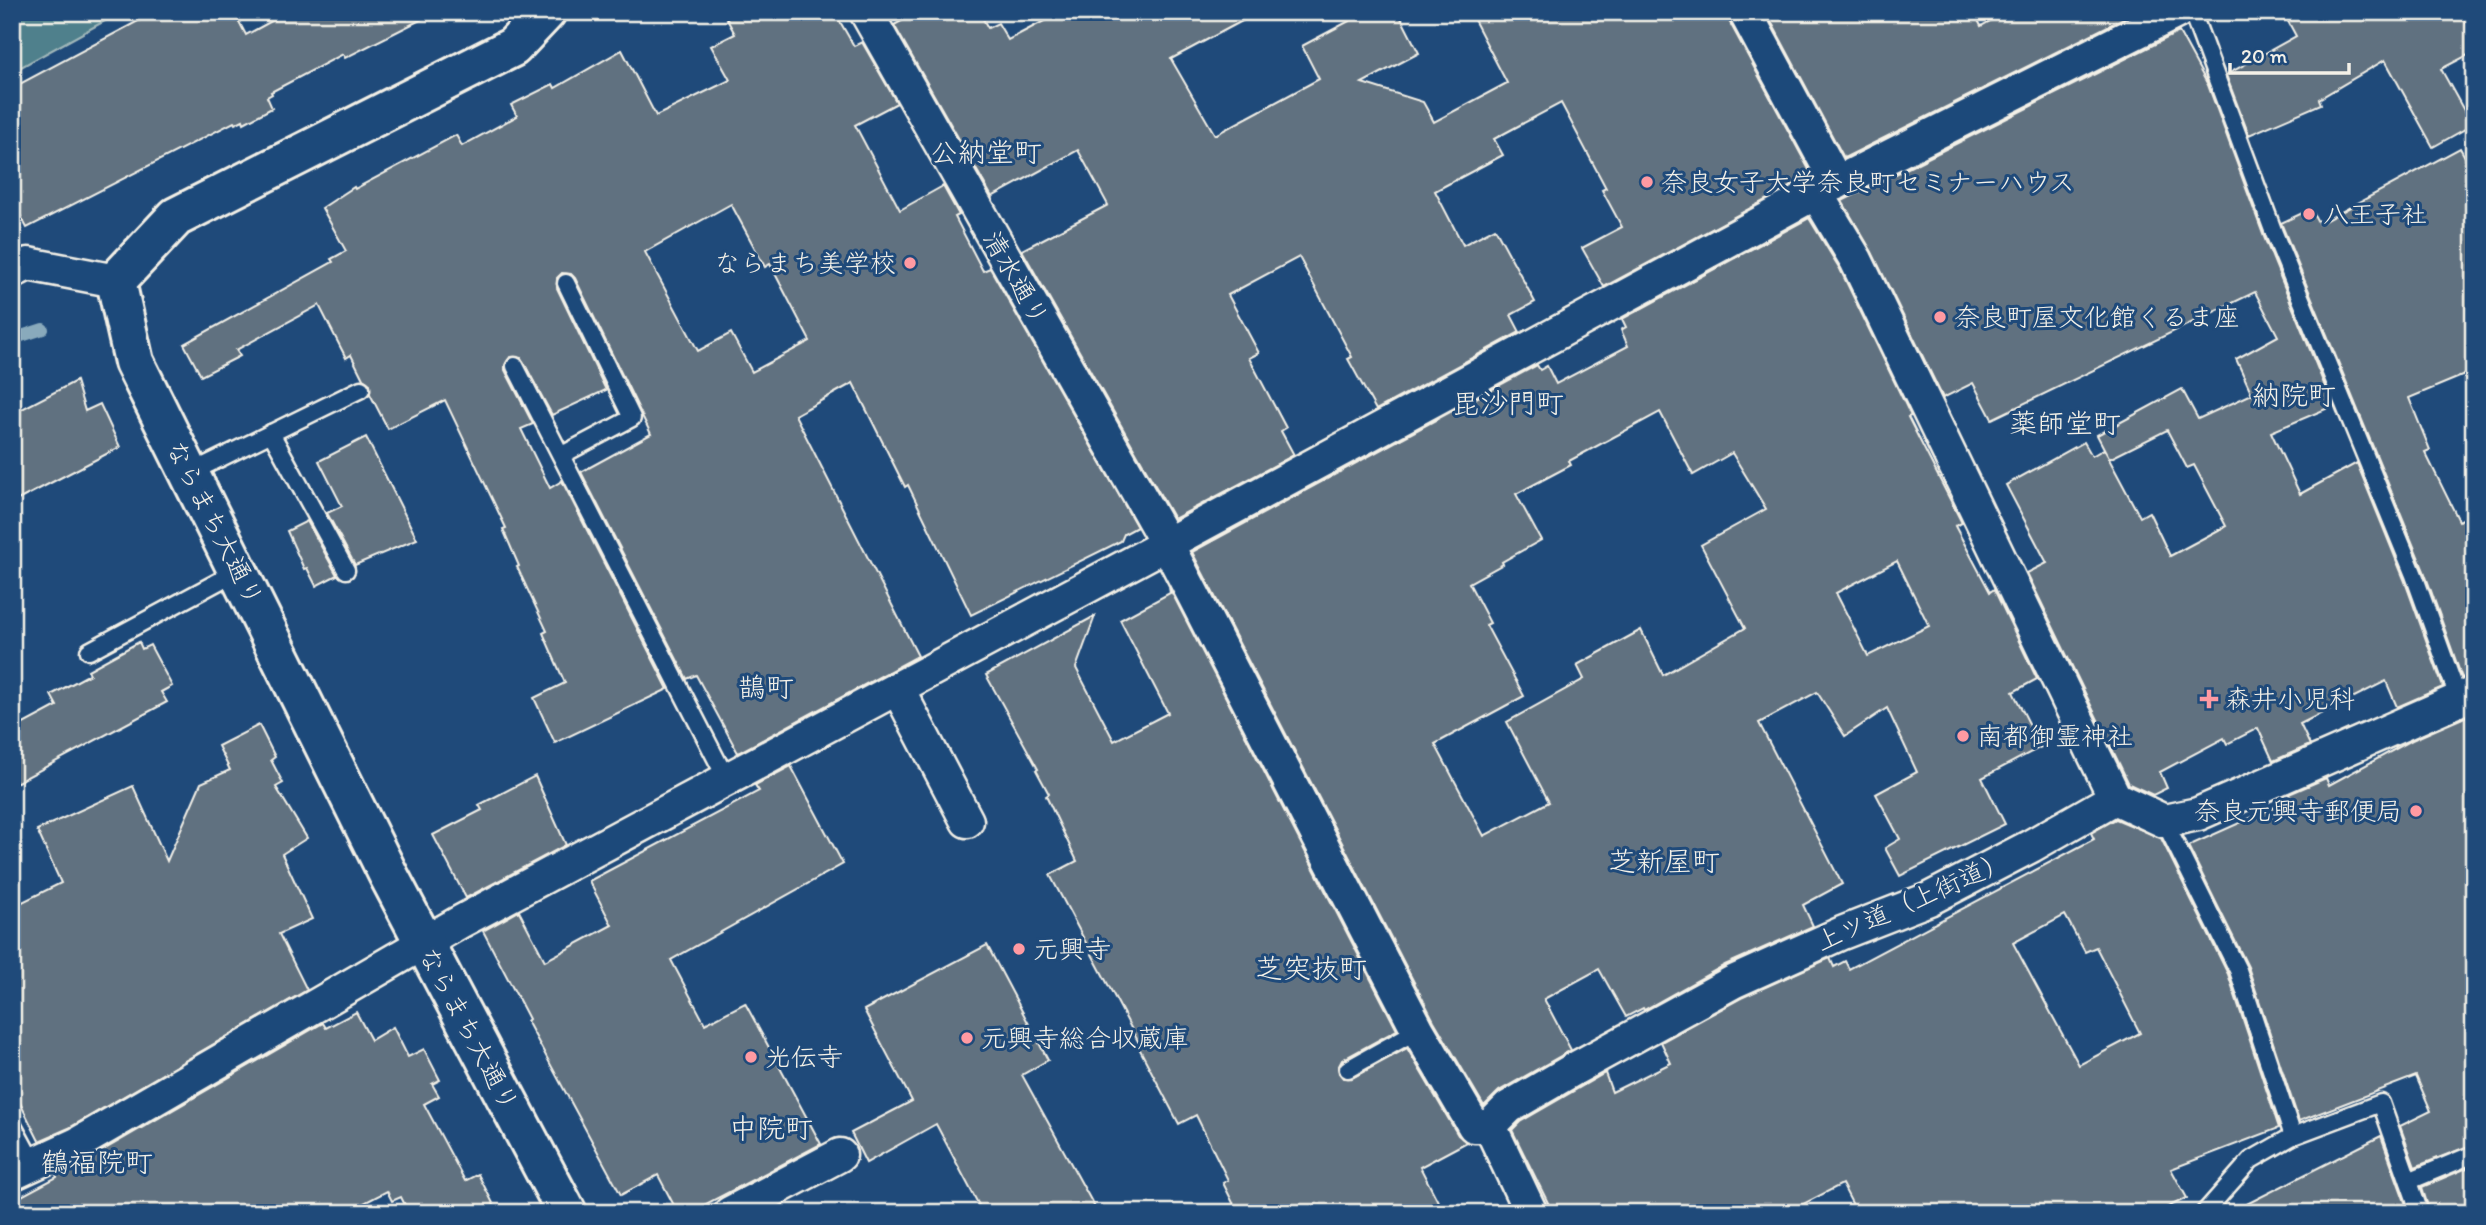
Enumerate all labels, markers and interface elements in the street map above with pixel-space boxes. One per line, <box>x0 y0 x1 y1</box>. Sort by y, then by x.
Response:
scale bar <box>2230 32 2350 76</box>
text: 20 m <box>2241 43 2288 68</box>
district label: 公納堂町 <box>930 135 1042 169</box>
place label: 奈良女子大学奈良町セミナーハウス <box>1661 166 2075 198</box>
marker: 奈良女子大学奈良町セミナーハウス <box>1639 174 1655 190</box>
place label: 八王子社 <box>2323 198 2427 230</box>
marker: 八王子社 <box>2301 206 2317 222</box>
street label: 清水通り <box>976 225 1056 331</box>
place label: ならまち美学校 <box>714 247 896 279</box>
marker: ならまち美学校 <box>902 255 918 271</box>
place label: 奈良町屋文化館くるま座 <box>1954 301 2240 333</box>
marker: 奈良町屋文化館くるま座 <box>1932 309 1948 325</box>
district label: 納院町 <box>2252 378 2336 412</box>
district label: 毘沙門町 <box>1452 386 1564 420</box>
district label: 薬師堂町 <box>2009 406 2121 440</box>
street label: ならまち大通り <box>159 435 271 611</box>
district label: 鵲町 <box>738 670 794 704</box>
place label: 森井小児科 <box>2225 683 2355 715</box>
marker: 森井小児科 <box>2199 689 2219 709</box>
place label: 南都御霊神社 <box>1977 720 2133 752</box>
marker: 南都御霊神社 <box>1955 728 1971 744</box>
place label: 奈良元興寺郵便局 <box>2194 795 2402 827</box>
marker: 奈良元興寺郵便局 <box>2408 803 2424 819</box>
district label: 芝新屋町 <box>1608 844 1720 878</box>
street label: 上ツ道（上街道） <box>1810 844 2014 958</box>
place label: 元興寺 <box>1033 933 1111 965</box>
street label: ならまち大通り <box>412 941 526 1117</box>
marker: 元興寺 <box>1011 941 1027 957</box>
district label: 芝突抜町 <box>1255 951 1367 985</box>
place label: 元興寺総合収蔵庫 <box>981 1022 1189 1054</box>
marker: 元興寺総合収蔵庫 <box>959 1030 975 1046</box>
place label: 光伝寺 <box>765 1041 843 1073</box>
marker: 光伝寺 <box>743 1049 759 1065</box>
district label: 中院町 <box>729 1111 813 1145</box>
district label: 鶴福院町 <box>41 1145 153 1179</box>

